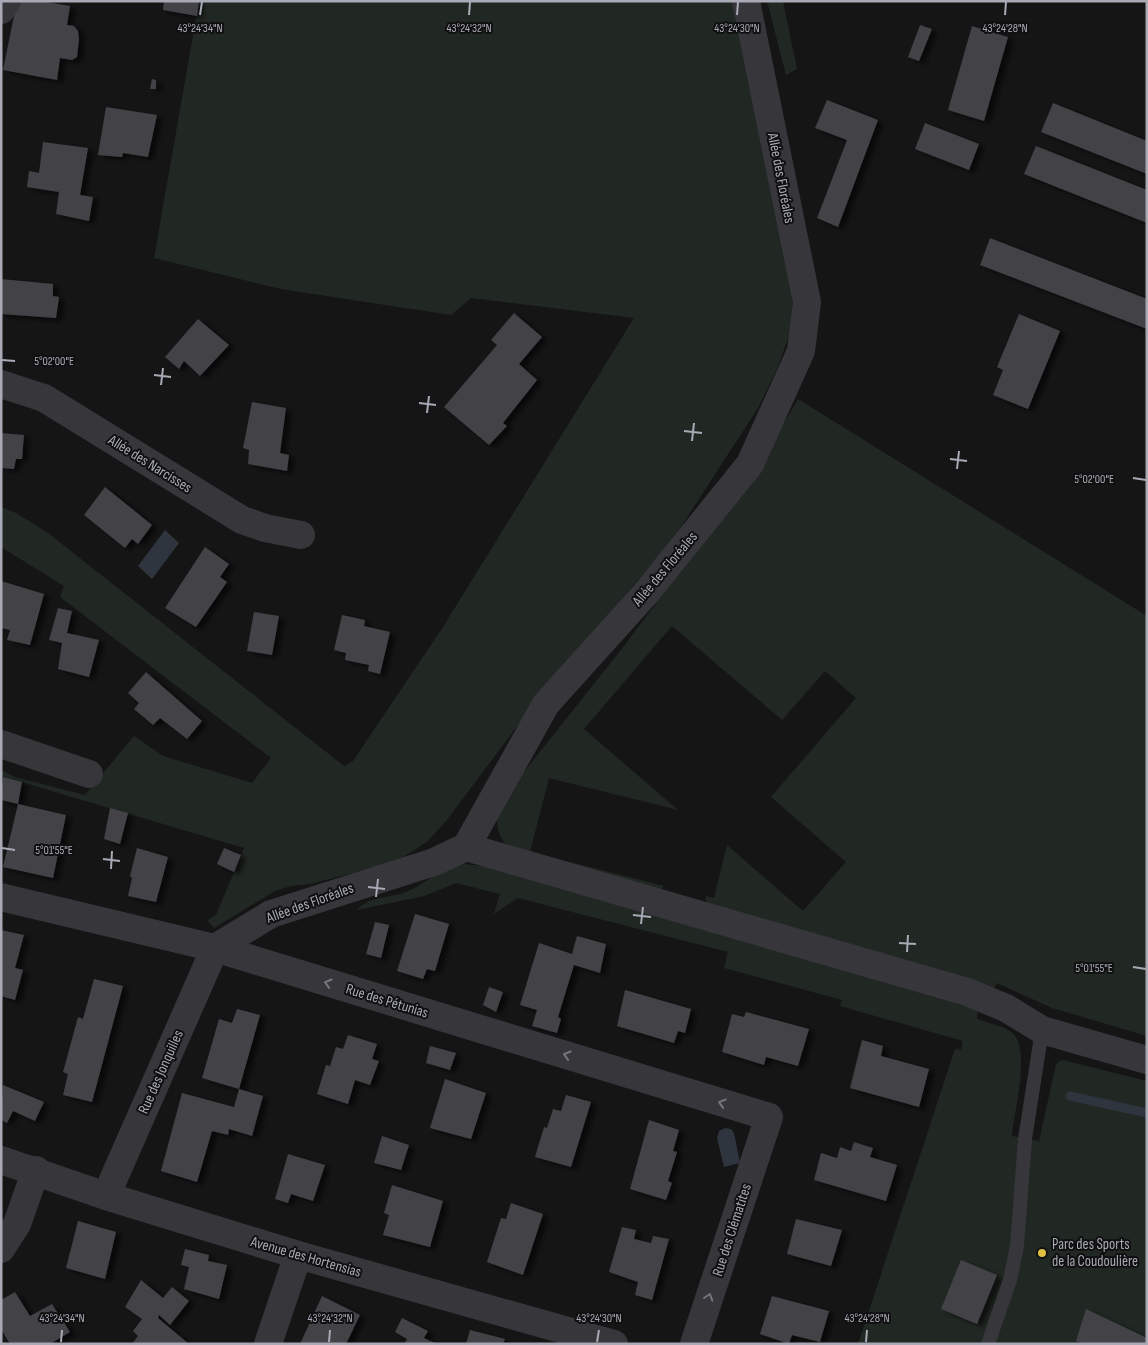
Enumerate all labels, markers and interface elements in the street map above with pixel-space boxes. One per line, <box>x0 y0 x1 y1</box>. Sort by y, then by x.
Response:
text: 43°24'34"N <box>177 21 223 36</box>
text: 43°24'32"N <box>446 21 492 36</box>
text: 43°24'30"N <box>714 21 760 36</box>
text: 43°24'28"N <box>982 21 1028 36</box>
street label: Allée des Floréales <box>763 130 799 225</box>
text: 5°02'00"E <box>34 354 74 369</box>
street label: Allée des Narcisses <box>104 430 195 497</box>
text: 5°02'00"E <box>1074 472 1114 487</box>
street label: Allée des Floréales <box>628 528 702 611</box>
text: 5°01'55"E <box>35 843 73 858</box>
street label: Allée des Floréales <box>263 878 356 928</box>
text: 5°01'55"E <box>1075 961 1113 976</box>
one-way arrow <box>324 978 332 988</box>
street label: Rue des Pétunias <box>343 979 431 1023</box>
street label: Rue des Jonquilles <box>134 1027 188 1117</box>
one-way arrow <box>563 1051 571 1061</box>
one-way arrow <box>719 1098 727 1108</box>
street label: Rue des Clématites <box>708 1181 756 1279</box>
street label: Avenue des Hortensias <box>248 1232 363 1282</box>
place label: Parc des Sports de la Coudoulière <box>1052 1235 1138 1271</box>
marker: Parc des Sports de la Coudoulière <box>1036 1247 1048 1259</box>
one-way arrow <box>704 1294 714 1302</box>
text: 43°24'34"N <box>39 1311 85 1326</box>
text: 43°24'32"N <box>307 1311 353 1326</box>
text: 43°24'30"N <box>576 1311 622 1326</box>
text: 43°24'28"N <box>844 1311 890 1326</box>

